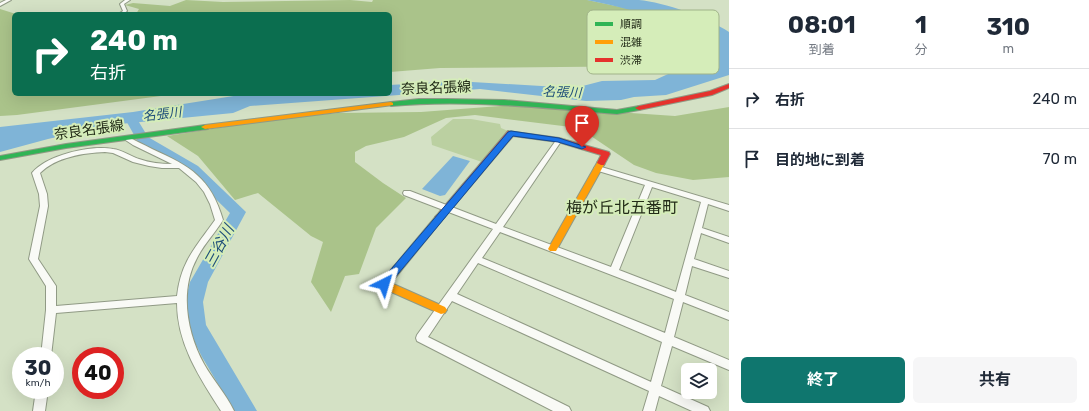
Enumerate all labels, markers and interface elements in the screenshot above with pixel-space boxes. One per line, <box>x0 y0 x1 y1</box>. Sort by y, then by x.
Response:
legend <box>587 10 719 74</box>
text: 08:01 <box>788 11 856 39</box>
text: 1 <box>915 11 927 39</box>
text: 310 <box>986 13 1030 41</box>
text: 順調 <box>620 18 642 31</box>
text: 240 m <box>90 24 178 57</box>
icon: right <box>24 28 76 80</box>
text: 混雑 <box>620 36 642 49</box>
text: m <box>1002 41 1014 56</box>
text: 到着 <box>809 42 835 57</box>
text: 分 <box>915 42 928 57</box>
text: 渋滞 <box>620 54 642 67</box>
text: 右折 <box>90 62 126 84</box>
street label: 奈良名張線 <box>401 78 471 98</box>
water label: 名張川 <box>542 84 584 100</box>
icon: right <box>741 88 763 110</box>
text: 240 m <box>1032 90 1077 108</box>
text: 右折 <box>775 91 805 109</box>
water label: 名張川 <box>142 104 184 124</box>
pin <box>565 106 599 147</box>
icon: arrive <box>571 112 593 134</box>
street label: 奈良名張線 <box>53 117 125 143</box>
icon: arrive <box>741 148 763 170</box>
text: 70 m <box>1043 150 1077 168</box>
text: 目的地に到着 <box>775 151 865 169</box>
district label: 梅が丘北五番町 <box>566 198 678 217</box>
water label: 三谷川 <box>200 220 239 270</box>
position arrow <box>363 263 405 305</box>
speed limit sign: 40 <box>72 347 124 399</box>
text: 30 <box>25 356 51 380</box>
button: 終了 <box>741 357 905 403</box>
button: 共有 <box>913 357 1077 403</box>
map controls <box>681 363 717 399</box>
button: layers <box>681 363 717 399</box>
text: km/h <box>26 377 50 389</box>

